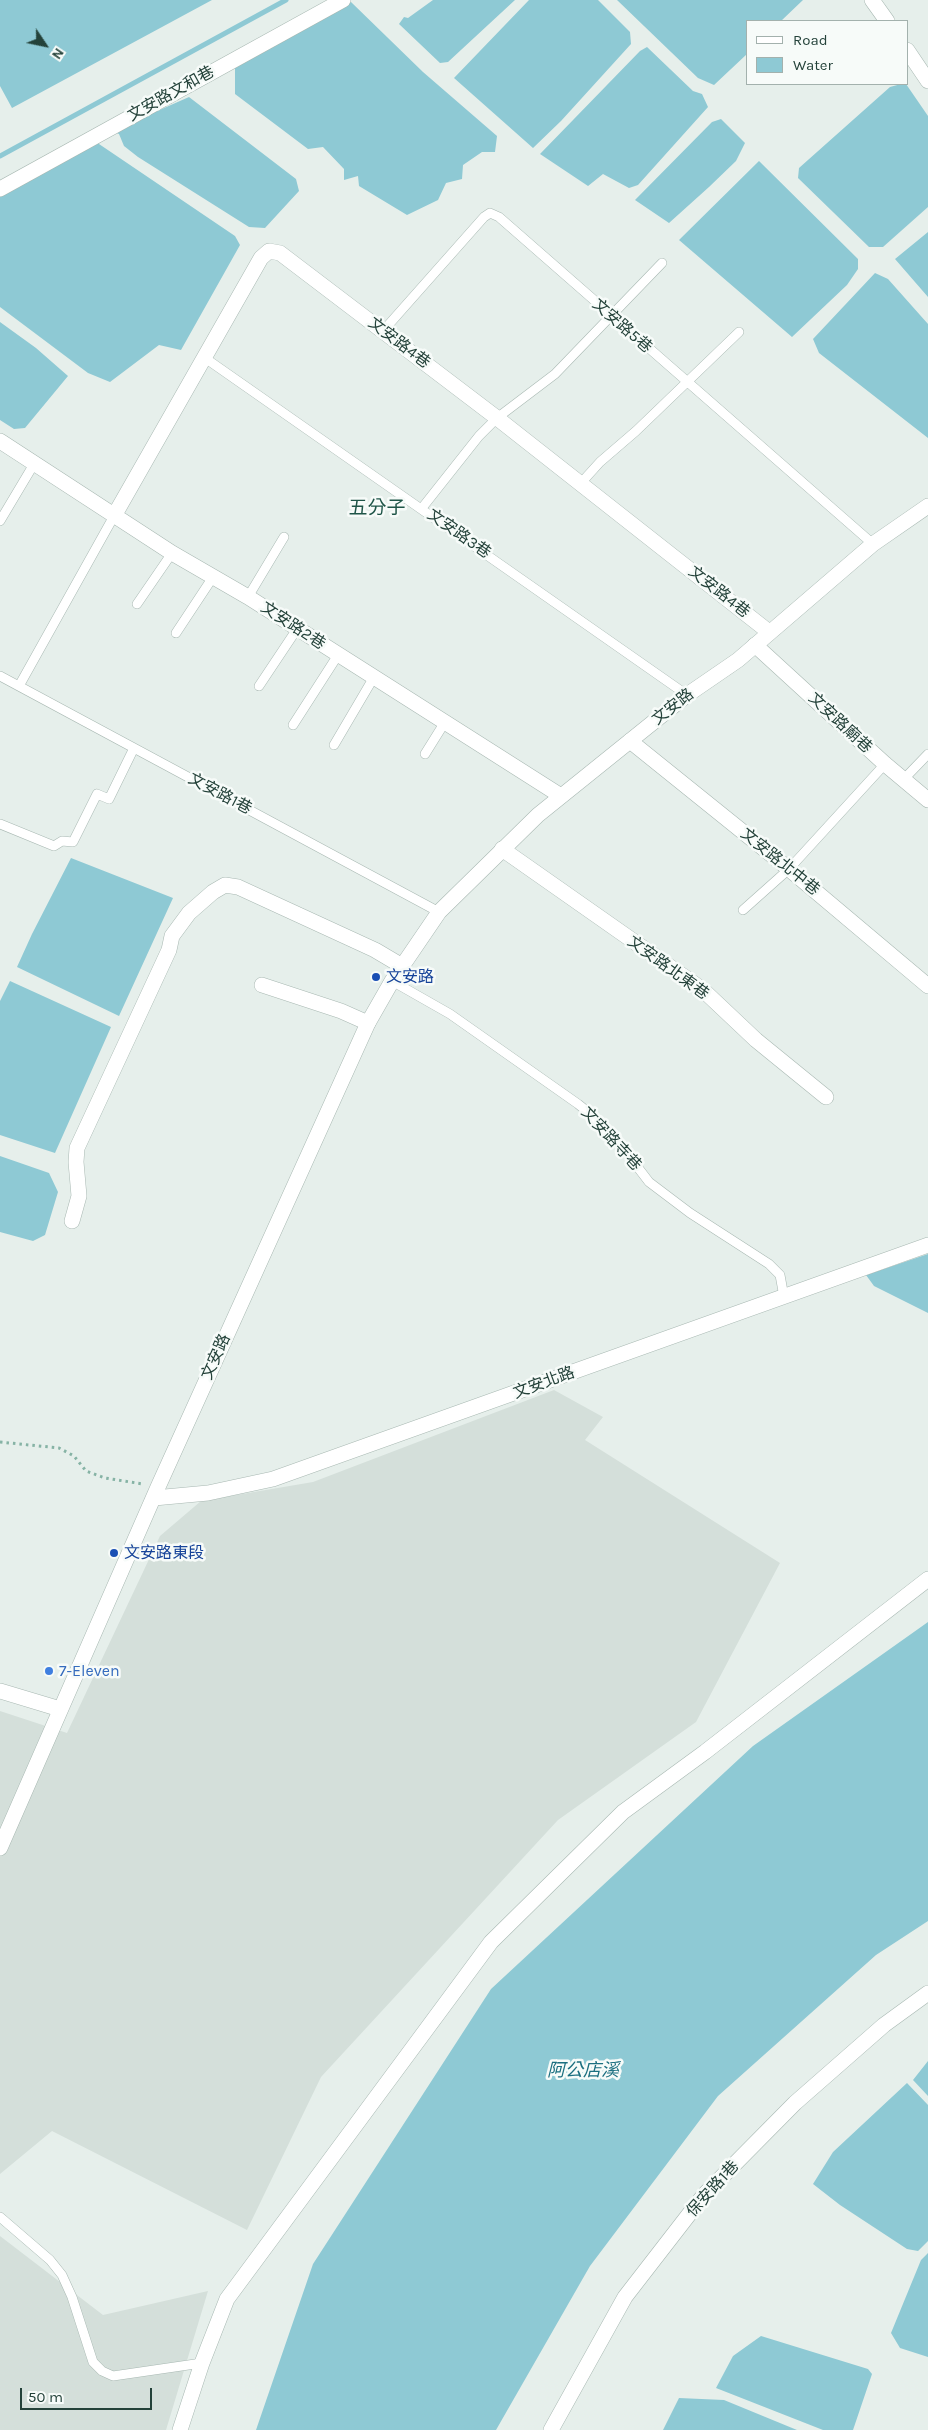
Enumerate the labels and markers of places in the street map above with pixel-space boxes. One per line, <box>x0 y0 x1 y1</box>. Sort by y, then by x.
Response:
place label: 文安路 <box>386 967 434 987</box>
marker: 文安路 <box>370 971 382 983</box>
place label: 文安路東段 <box>124 1543 204 1563</box>
marker: 文安路東段 <box>108 1547 120 1559</box>
place label: 7-Eleven <box>59 1661 120 1681</box>
marker: 7-Eleven <box>43 1665 55 1677</box>

